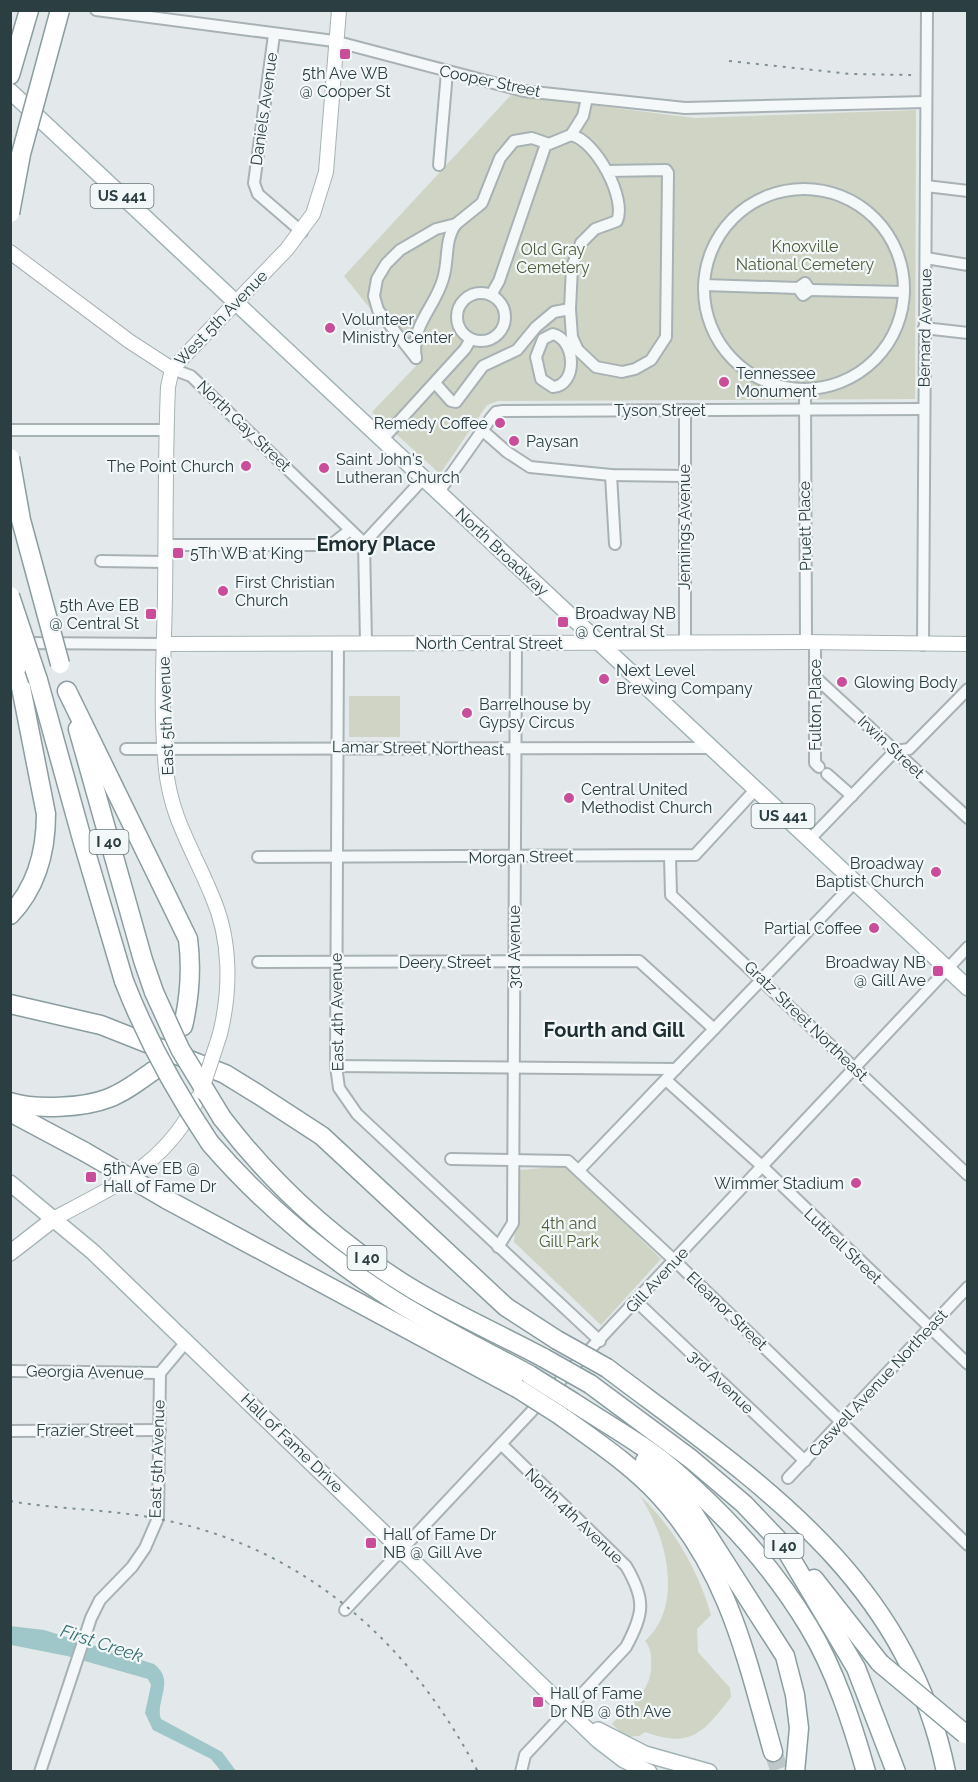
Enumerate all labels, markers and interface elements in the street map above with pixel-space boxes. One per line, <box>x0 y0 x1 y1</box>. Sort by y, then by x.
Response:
marker: 5th Ave WB @ Cooper St <box>338 47 352 61</box>
street label: Daniels Avenue <box>247 51 281 167</box>
street label: Cooper Street <box>438 61 543 101</box>
place label: 5th Ave WB @ Cooper St <box>299 64 391 101</box>
road number: US 441 <box>90 184 154 208</box>
park label: Knoxville National Cemetery <box>736 237 875 274</box>
park label: Old Gray Cemetery <box>516 240 590 277</box>
street label: West 5th Avenue <box>171 266 271 370</box>
street label: Bernard Avenue <box>914 268 936 388</box>
place label: Volunteer Ministry Center <box>342 310 454 347</box>
marker: Volunteer Ministry Center <box>323 321 337 335</box>
place label: Tennessee Monument <box>736 364 818 401</box>
marker: Tennessee Monument <box>717 375 731 389</box>
street label: North Gay Street <box>193 377 295 476</box>
street label: Tyson Street <box>614 401 707 420</box>
place label: Remedy Coffee <box>374 414 488 433</box>
marker: Remedy Coffee <box>493 416 507 430</box>
place label: Paysan <box>526 432 579 451</box>
marker: Paysan <box>507 434 521 448</box>
place label: Saint John's Lutheran Church <box>336 450 460 487</box>
place label: The Point Church <box>107 457 234 476</box>
marker: The Point Church <box>239 459 253 473</box>
marker: Saint John's Lutheran Church <box>317 461 331 475</box>
street label: Jennings Avenue <box>675 464 694 590</box>
street label: Pruett Place <box>795 481 815 571</box>
street label: North Broadway <box>452 504 553 600</box>
district label: Emory Place <box>316 532 436 556</box>
place label: 5Th WB at King <box>190 544 303 563</box>
marker: 5Th WB at King <box>171 546 185 560</box>
place label: First Christian Church <box>235 573 335 610</box>
marker: First Christian Church <box>216 584 230 598</box>
place label: 5th Ave EB @ Central St <box>49 596 140 633</box>
place label: Broadway NB @ Central St <box>575 604 676 641</box>
marker: 5th Ave EB @ Central St <box>144 607 158 621</box>
marker: Broadway NB @ Central St <box>556 615 570 629</box>
street label: North Central Street <box>415 634 563 653</box>
street label: East 5th Avenue <box>154 656 178 776</box>
street label: Fulton Place <box>806 659 825 751</box>
place label: Next Level Brewing Company <box>616 661 753 698</box>
marker: Next Level Brewing Company <box>597 672 611 686</box>
place label: Glowing Body <box>854 673 958 692</box>
marker: Glowing Body <box>835 675 849 689</box>
place label: Barrelhouse by Gypsy Circus <box>479 695 591 732</box>
marker: Barrelhouse by Gypsy Circus <box>460 706 474 720</box>
street label: Irwin Street <box>854 711 929 783</box>
street label: Lamar Street Northeast <box>332 737 505 759</box>
place label: Central United Methodist Church <box>581 780 712 817</box>
marker: Central United Methodist Church <box>562 791 576 805</box>
road number: US 441 <box>752 804 814 828</box>
road number: I 40 <box>90 830 128 854</box>
street label: Morgan Street <box>468 847 574 867</box>
place label: Broadway Baptist Church <box>816 854 924 891</box>
marker: Broadway Baptist Church <box>929 865 943 879</box>
street label: 3rd Avenue <box>505 905 524 989</box>
place label: Partial Coffee <box>764 919 862 938</box>
marker: Partial Coffee <box>867 921 881 935</box>
street label: East 4th Avenue <box>326 952 348 1072</box>
street label: Deery Street <box>399 953 492 972</box>
place label: Broadway NB @ Gill Ave <box>825 953 926 990</box>
street label: Gratz Street Northeast <box>740 957 872 1085</box>
marker: Broadway NB @ Gill Ave <box>931 964 945 978</box>
district label: Fourth and Gill <box>543 1018 685 1042</box>
place label: 5th Ave EB @ Hall of Fame Dr <box>103 1159 217 1196</box>
marker: 5th Ave EB @ Hall of Fame Dr <box>84 1170 98 1184</box>
place label: Wimmer Stadium <box>714 1174 844 1193</box>
marker: Wimmer Stadium <box>849 1176 863 1190</box>
street label: Luttrell Street <box>800 1204 886 1288</box>
park label: 4th and Gill Park <box>539 1214 599 1251</box>
street label: Gill Avenue <box>622 1243 692 1317</box>
road number: I 40 <box>348 1246 386 1270</box>
street label: Eleanor Street <box>683 1268 772 1355</box>
street label: Caswell Avenue Northeast <box>805 1305 952 1461</box>
street label: 3rd Avenue <box>684 1346 758 1418</box>
street label: Georgia Avenue <box>26 1361 144 1383</box>
street label: Hall of Fame Drive <box>237 1389 347 1497</box>
street label: East 5th Avenue <box>145 1399 169 1519</box>
street label: Frazier Street <box>36 1421 134 1440</box>
street label: North 4th Avenue <box>521 1464 627 1568</box>
place label: Hall of Fame Dr NB @ Gill Ave <box>383 1525 497 1562</box>
road number: I 40 <box>764 1534 804 1558</box>
marker: Hall of Fame Dr NB @ Gill Ave <box>364 1536 378 1550</box>
water label: First Creek <box>58 1620 146 1666</box>
place label: Hall of Fame Dr NB @ 6th Ave <box>550 1684 671 1721</box>
marker: Hall of Fame Dr NB @ 6th Ave <box>531 1695 545 1709</box>

